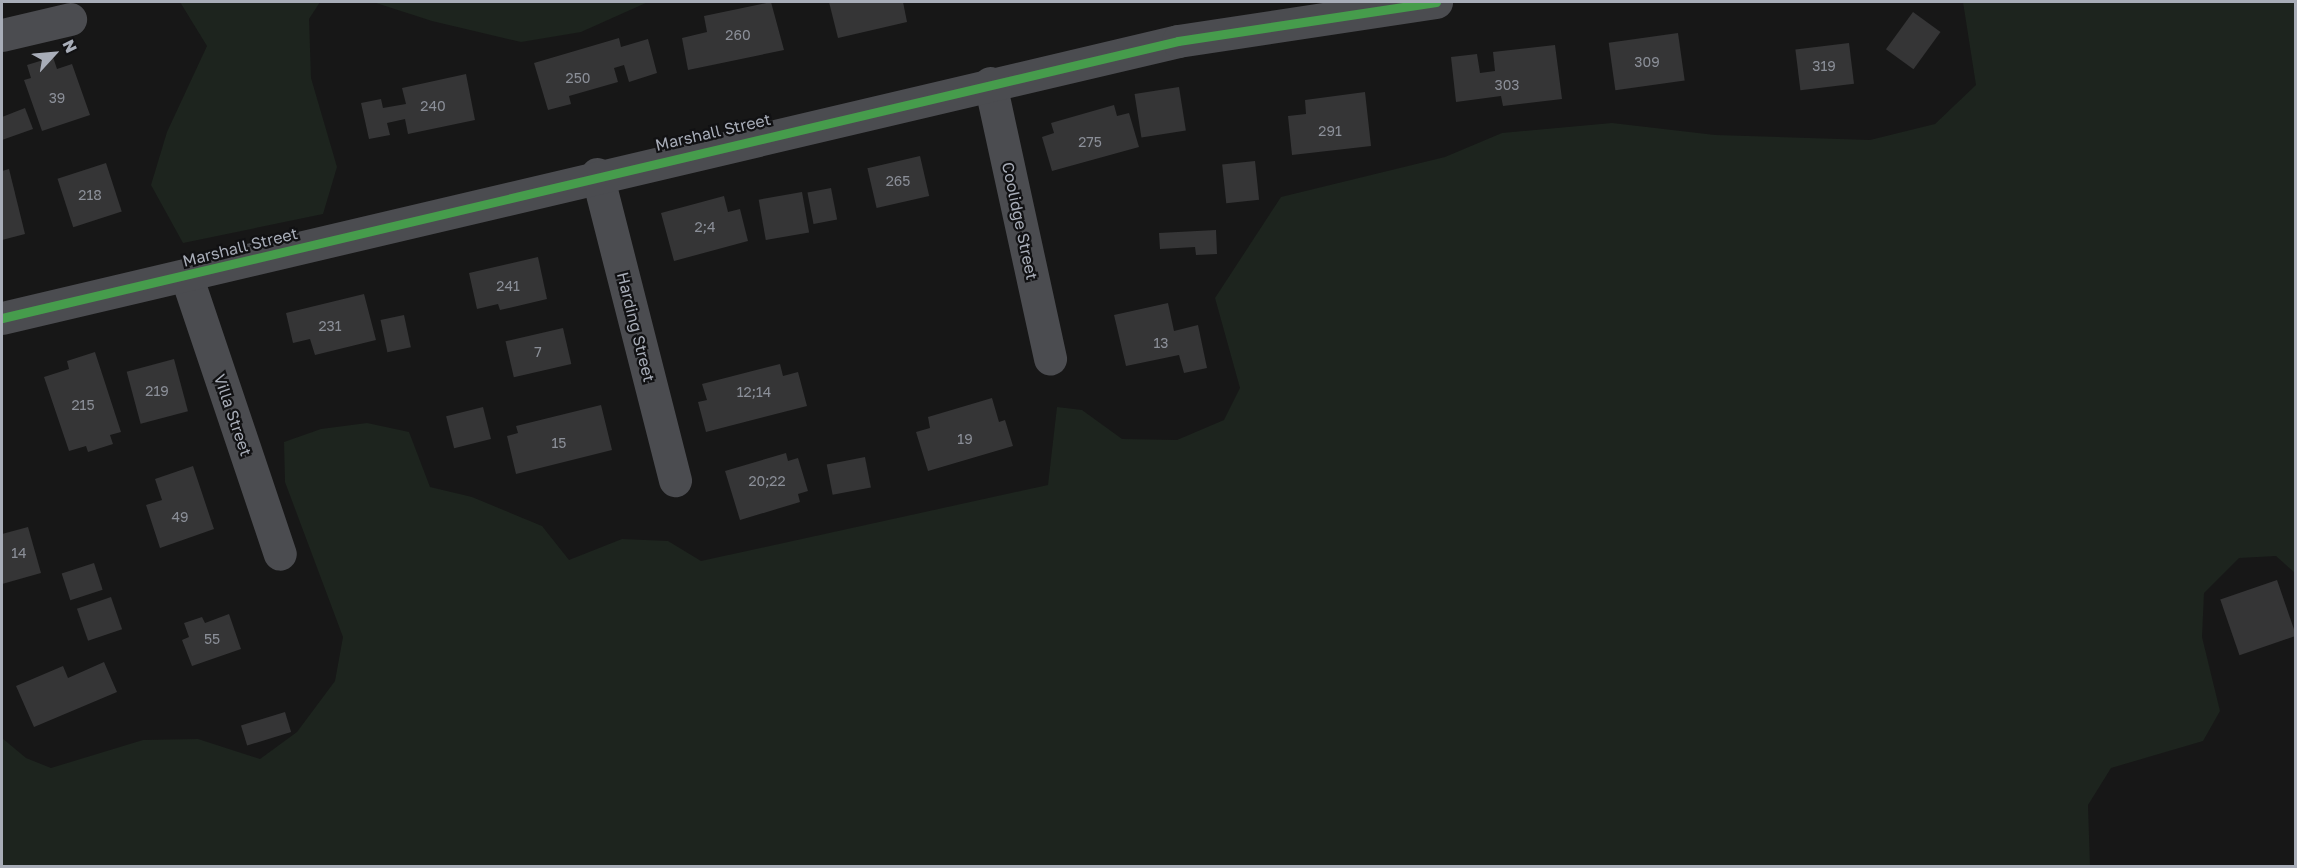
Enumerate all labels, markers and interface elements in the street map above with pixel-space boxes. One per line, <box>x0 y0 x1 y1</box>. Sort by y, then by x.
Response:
north arrow <box>24 24 84 84</box>
house number: 260 <box>725 27 751 43</box>
text: N <box>59 36 82 56</box>
house number: 309 <box>1634 54 1660 70</box>
house number: 319 <box>1812 58 1836 74</box>
house number: 250 <box>566 70 590 86</box>
house number: 303 <box>1494 77 1520 93</box>
house number: 39 <box>49 90 65 106</box>
house number: 240 <box>420 98 446 114</box>
street label: Marshall Street <box>653 109 773 155</box>
house number: 291 <box>1318 123 1342 139</box>
house number: 275 <box>1078 134 1102 150</box>
street label: Coolidge Street <box>998 160 1042 282</box>
house number: 265 <box>886 173 910 189</box>
house number: 218 <box>78 187 102 203</box>
house number: 2;4 <box>695 219 715 235</box>
street label: Marshall Street <box>180 223 300 271</box>
street label: Harding Street <box>613 270 659 384</box>
house number: 241 <box>496 278 520 294</box>
house number: 231 <box>318 318 342 334</box>
house number: 13 <box>1154 335 1168 351</box>
house number: 7 <box>534 344 542 360</box>
street label: Villa Street <box>210 371 256 459</box>
house number: 219 <box>145 383 169 399</box>
house number: 12;14 <box>737 384 771 400</box>
house number: 215 <box>71 397 95 413</box>
house number: 19 <box>957 431 973 447</box>
house number: 15 <box>552 435 566 451</box>
house number: 20;22 <box>748 473 786 489</box>
house number: 49 <box>171 509 189 525</box>
house number: 14 <box>11 545 27 561</box>
house number: 55 <box>204 631 220 647</box>

